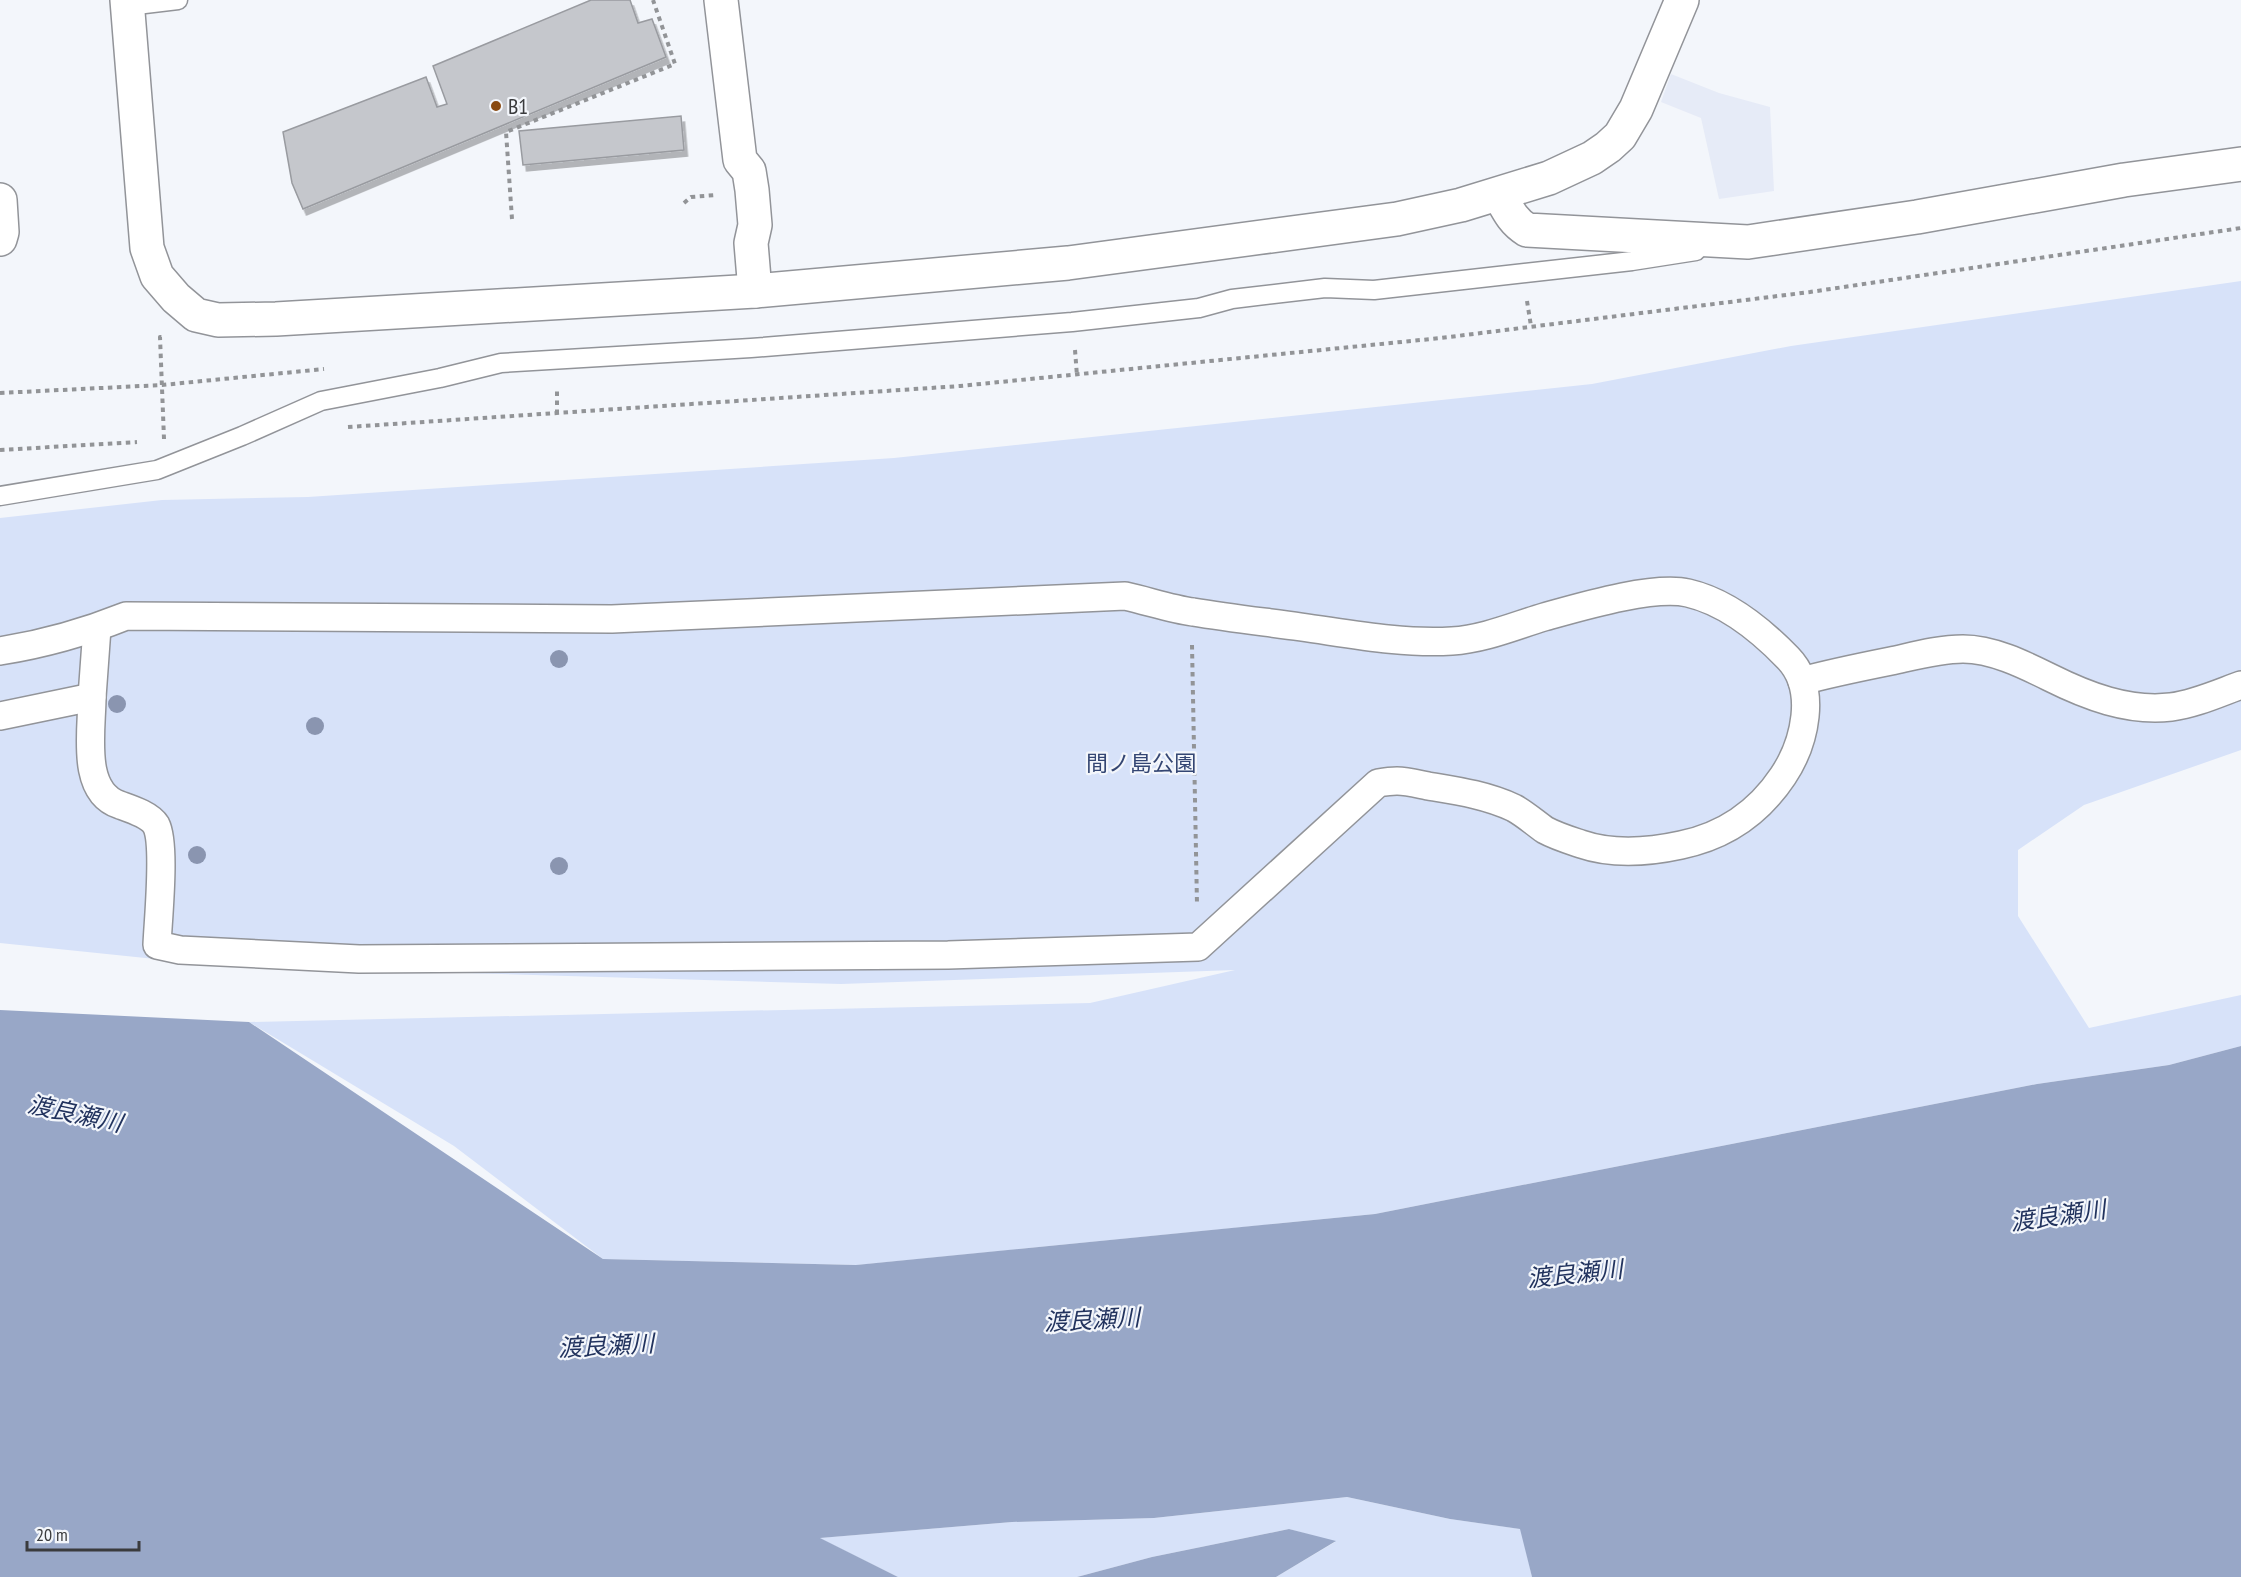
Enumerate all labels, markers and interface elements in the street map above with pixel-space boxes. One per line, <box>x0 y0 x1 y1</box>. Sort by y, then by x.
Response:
place label: B1 <box>508 92 528 120</box>
marker: B1 <box>489 99 503 113</box>
park label: 間ノ島公園 <box>1086 749 1196 777</box>
water label: 渡良瀬川 <box>25 1088 128 1139</box>
water label: 渡良瀬川 <box>2008 1193 2111 1238</box>
water label: 渡良瀬川 <box>1526 1253 1627 1294</box>
water label: 渡良瀬川 <box>1043 1301 1144 1337</box>
water label: 渡良瀬川 <box>557 1327 658 1363</box>
scale bar <box>27 1514 140 1552</box>
text: 20 m <box>36 1523 68 1546</box>

